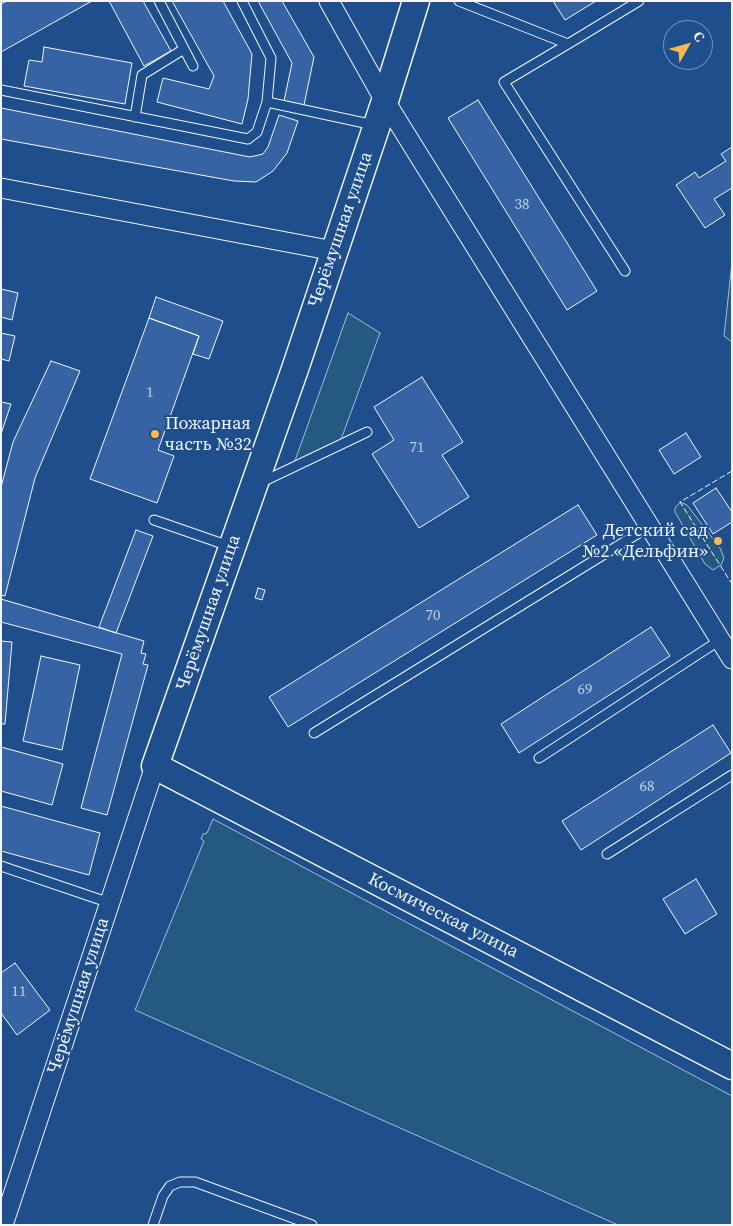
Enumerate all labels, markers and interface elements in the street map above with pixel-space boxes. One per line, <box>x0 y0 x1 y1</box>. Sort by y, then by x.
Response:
north arrow <box>663 20 713 70</box>
text: С <box>688 27 710 46</box>
street label: Черёмушная улица <box>304 149 378 311</box>
house number: 38 <box>515 196 529 214</box>
house number: 1 <box>146 384 154 402</box>
place label: Пожарная часть №32 <box>165 413 252 456</box>
marker: Пожарная часть №32 <box>149 428 161 440</box>
house number: 71 <box>410 439 424 457</box>
place label: Детский сад №2 «Дельфин» <box>582 520 708 562</box>
street label: Черёмушная улица <box>172 532 246 694</box>
marker: Детский сад №2 «Дельфин» <box>712 535 724 547</box>
house number: 70 <box>426 607 440 625</box>
house number: 69 <box>578 681 592 699</box>
house number: 68 <box>640 778 654 796</box>
street label: Космическая улица <box>364 869 522 963</box>
street label: Черёмушная улица <box>43 915 115 1077</box>
house number: 11 <box>12 983 26 1001</box>

